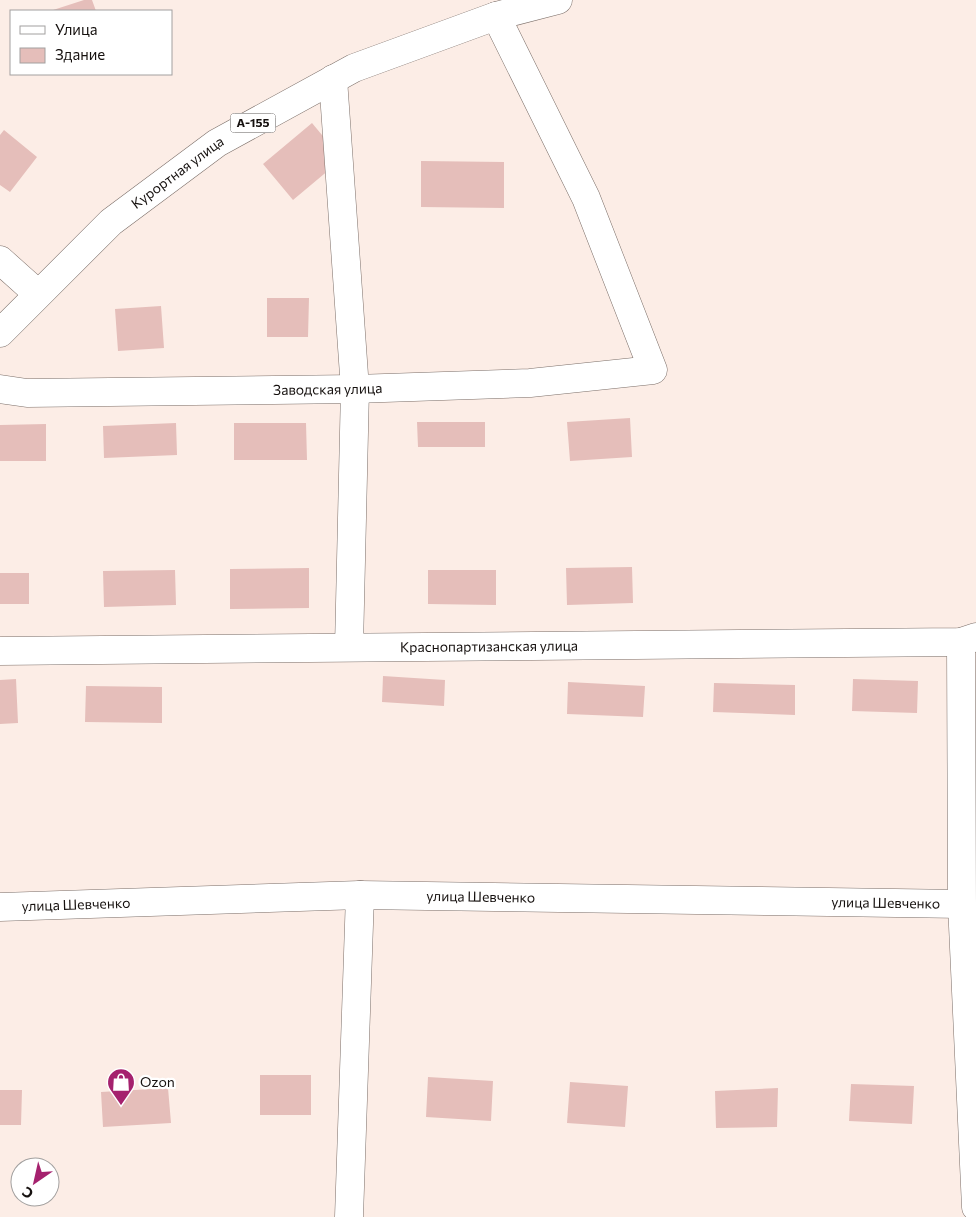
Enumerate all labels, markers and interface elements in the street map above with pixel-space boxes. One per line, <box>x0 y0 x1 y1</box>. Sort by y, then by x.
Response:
legend <box>10 10 172 75</box>
text: Улица <box>55 20 97 38</box>
text: Здание <box>55 45 105 63</box>
road number: А-155 <box>230 114 276 132</box>
street label: Курортная улица <box>128 132 226 212</box>
street label: Заводская улица <box>273 379 383 398</box>
street label: Краснопартизанская улица <box>400 637 578 655</box>
street label: улица Шевченко <box>426 887 535 906</box>
street label: улица Шевченко <box>831 893 940 912</box>
street label: улица Шевченко <box>21 894 131 914</box>
shop icon: Ozon <box>106 1067 136 1106</box>
place label: Ozon <box>140 1073 175 1090</box>
north arrow <box>10 1157 60 1207</box>
text: С <box>19 1183 36 1203</box>

